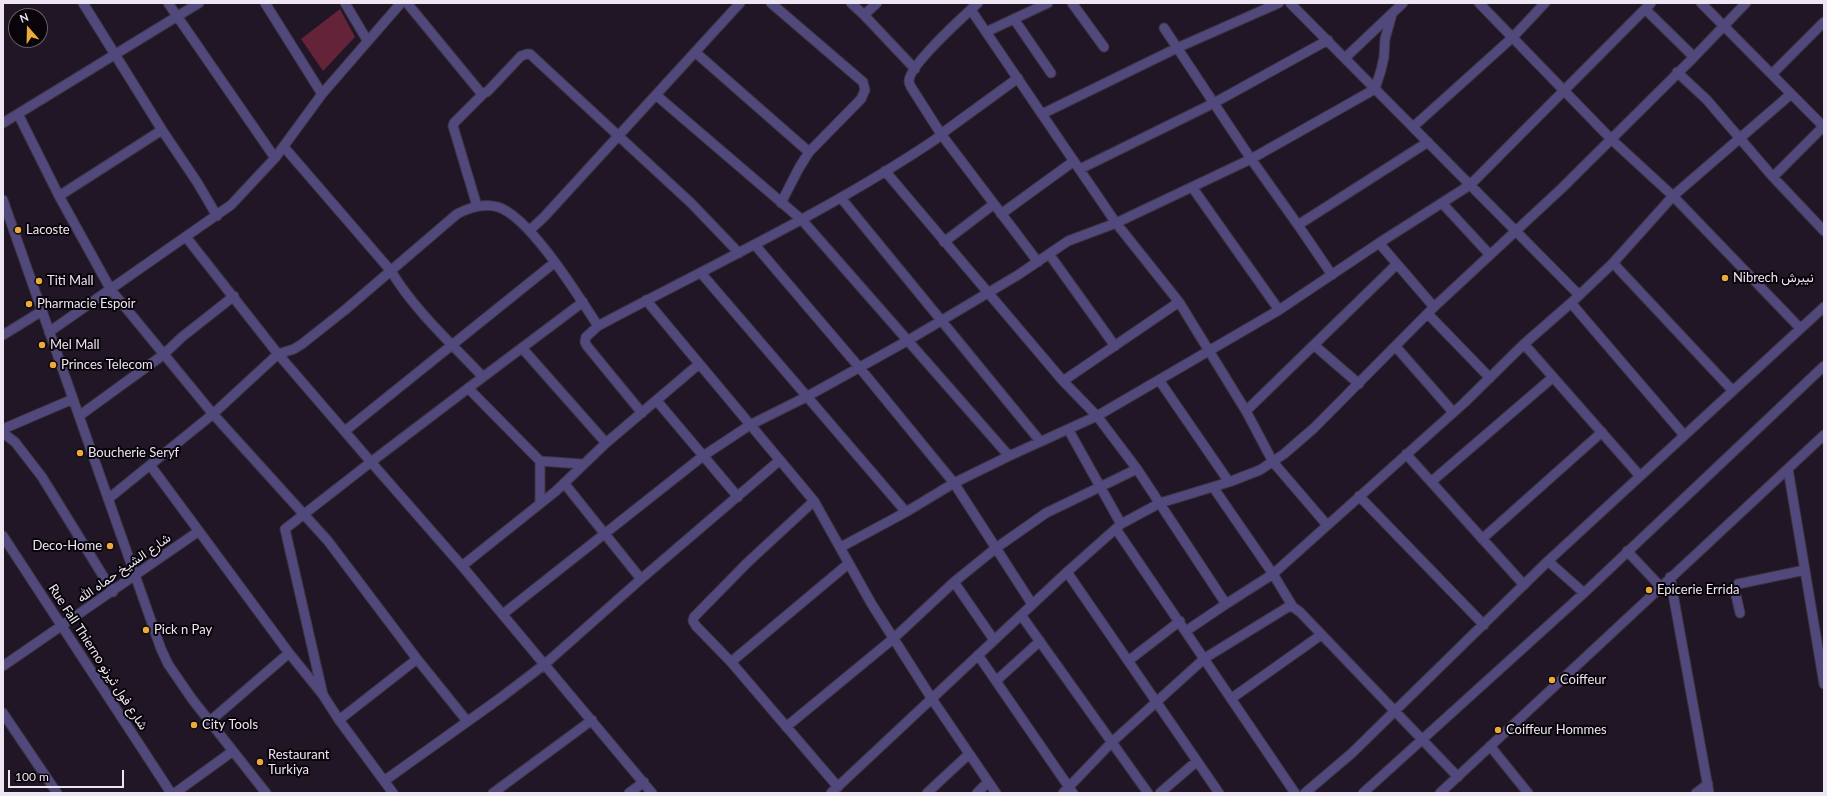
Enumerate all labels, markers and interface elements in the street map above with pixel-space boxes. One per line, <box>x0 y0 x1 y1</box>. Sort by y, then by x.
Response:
north arrow <box>8 8 48 48</box>
text: N <box>18 10 30 25</box>
place label: Lacoste <box>26 222 70 238</box>
marker: Lacoste <box>13 225 23 235</box>
place label: Nibrech نيبرش <box>1733 270 1814 286</box>
place label: Titi Mall <box>47 273 94 289</box>
marker: Nibrech نيبرش <box>1720 273 1730 283</box>
marker: Titi Mall <box>34 276 44 286</box>
place label: Pharmacie Espoir <box>37 296 135 312</box>
marker: Pharmacie Espoir <box>24 299 34 309</box>
place label: Mel Mall <box>50 337 100 353</box>
marker: Mel Mall <box>37 340 47 350</box>
place label: Princes Telecom <box>61 357 153 373</box>
marker: Princes Telecom <box>48 360 58 370</box>
place label: Boucherie Seryf <box>88 445 179 461</box>
marker: Boucherie Seryf <box>75 448 85 458</box>
street label: شارع الشيخ حماه الله <box>74 530 174 606</box>
place label: Deco-Home <box>32 538 102 554</box>
marker: Deco-Home <box>105 541 115 551</box>
street label: Rue Fall Thierno شارع فول ثيرنو <box>45 581 151 733</box>
place label: Epicerie Errida <box>1657 582 1739 598</box>
marker: Epicerie Errida <box>1644 585 1654 595</box>
place label: Pick n Pay <box>154 622 212 638</box>
marker: Pick n Pay <box>141 625 151 635</box>
place label: Coiffeur <box>1560 672 1606 688</box>
marker: Coiffeur <box>1547 675 1557 685</box>
place label: City Tools <box>202 717 258 733</box>
marker: City Tools <box>189 720 199 730</box>
place label: Coiffeur Hommes <box>1506 722 1607 738</box>
marker: Coiffeur Hommes <box>1493 725 1503 735</box>
place label: Restaurant Turkiya <box>268 747 329 778</box>
marker: Restaurant Turkiya <box>255 757 265 767</box>
scale bar <box>10 762 126 788</box>
text: 100 m <box>15 769 49 784</box>

